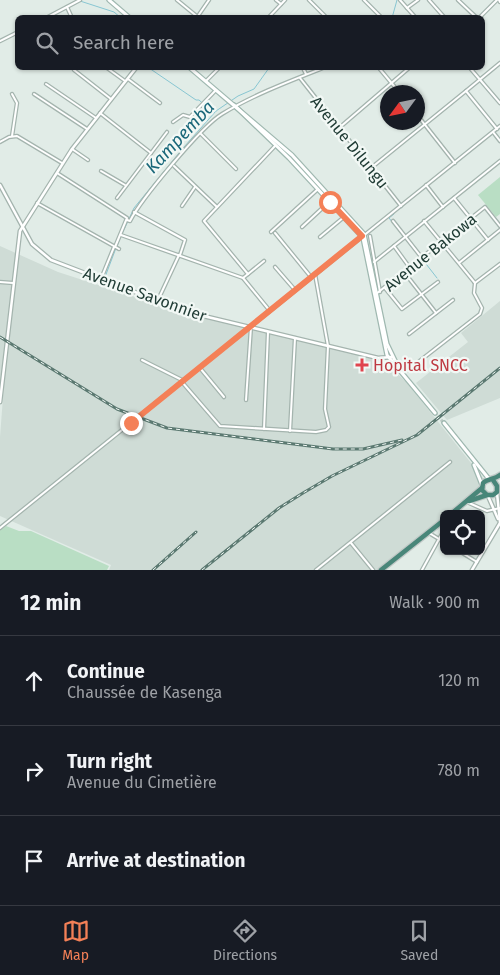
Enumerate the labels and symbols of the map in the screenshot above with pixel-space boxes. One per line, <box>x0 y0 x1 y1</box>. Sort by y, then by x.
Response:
north arrow <box>380 85 425 130</box>
street label: Avenue Dilungu <box>307 92 393 192</box>
water label: Kampemba <box>141 96 219 178</box>
route start <box>319 191 342 214</box>
street label: Avenue Bakowa <box>380 209 480 295</box>
street label: Avenue Savonnier <box>81 263 210 326</box>
place label: Hopital SNCC <box>373 356 468 375</box>
marker: Hopital SNCC <box>355 358 369 372</box>
route end <box>120 412 143 435</box>

